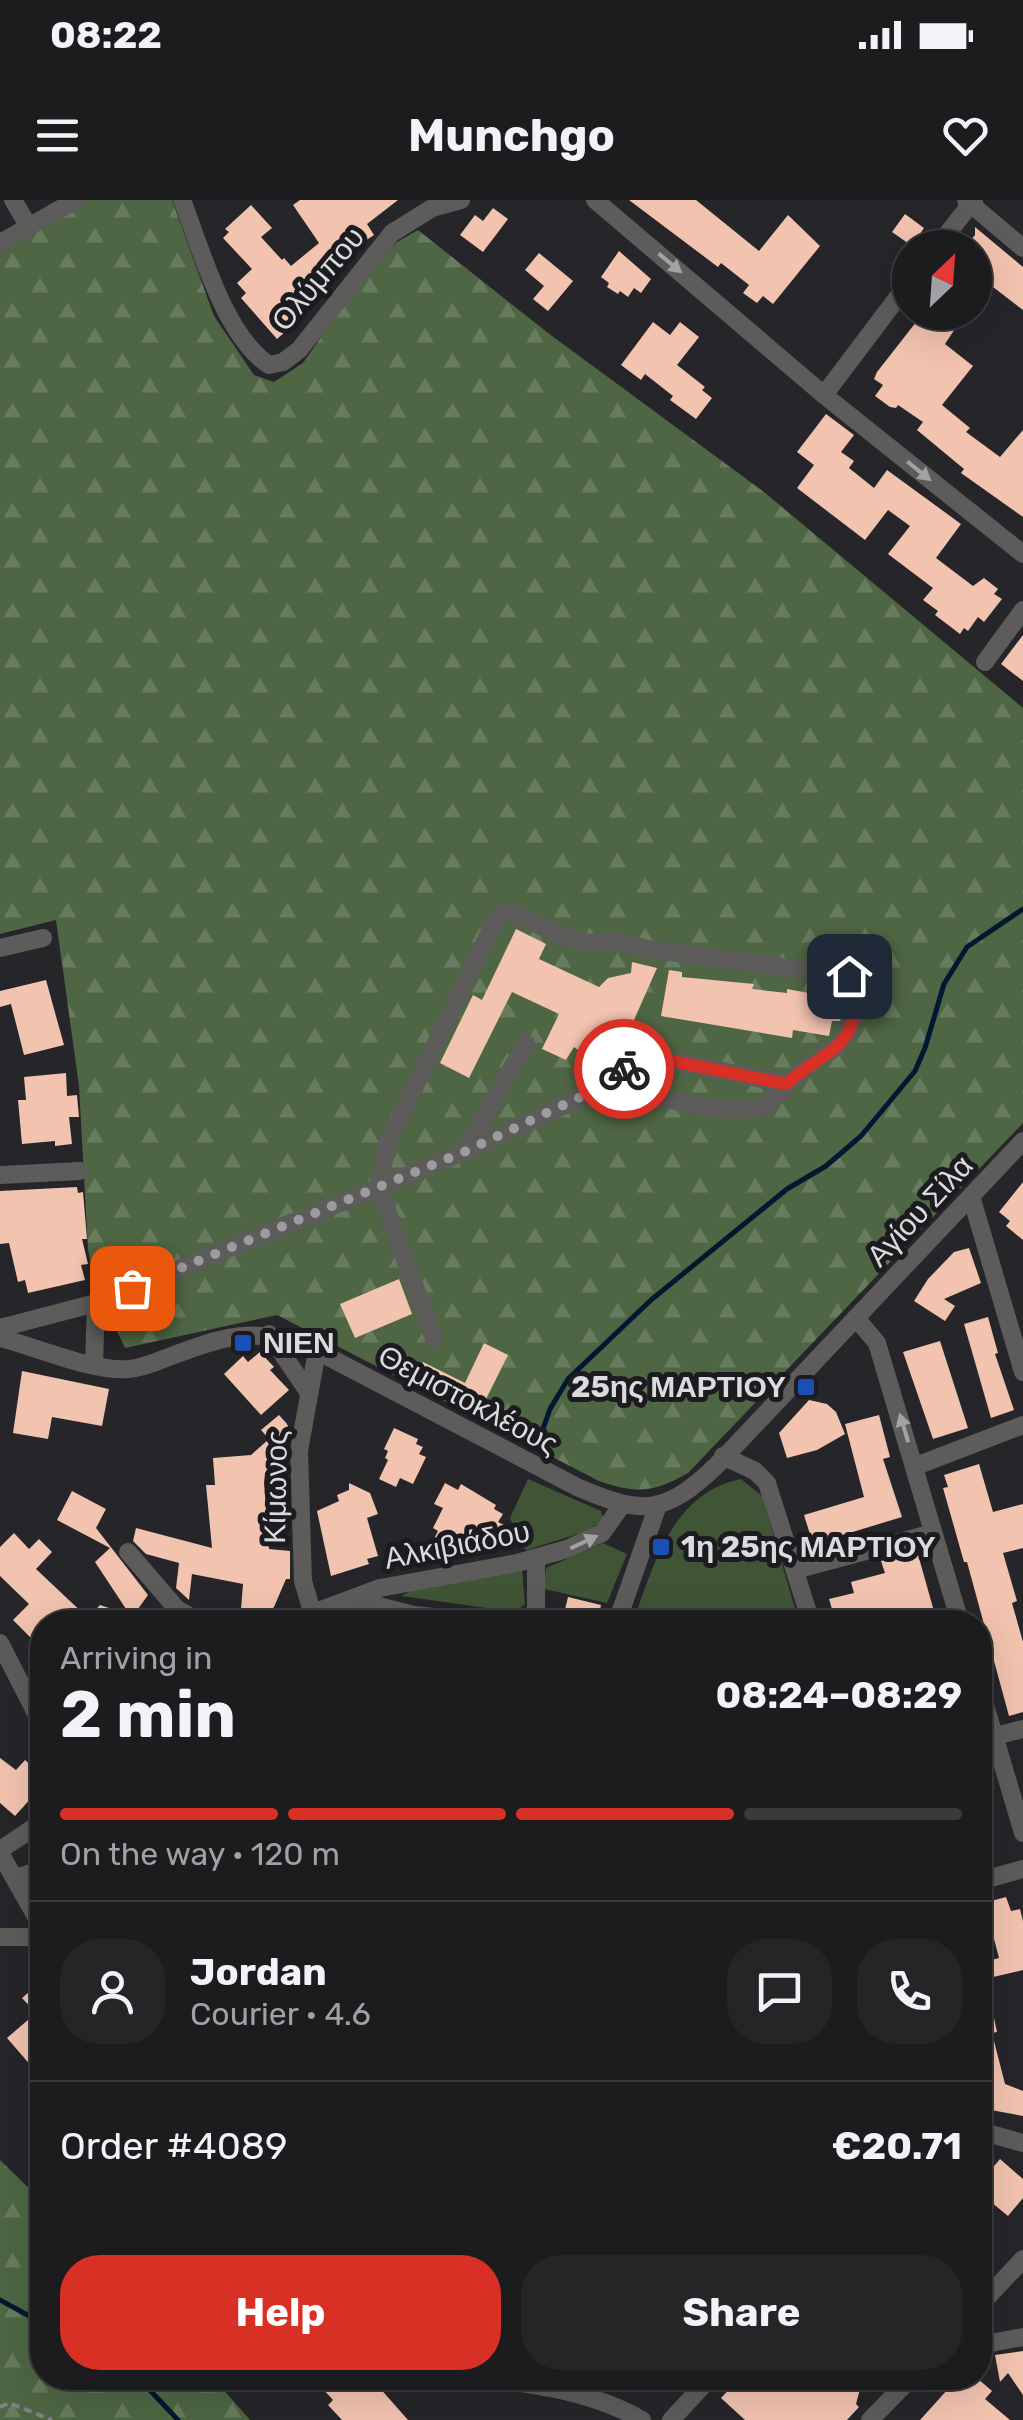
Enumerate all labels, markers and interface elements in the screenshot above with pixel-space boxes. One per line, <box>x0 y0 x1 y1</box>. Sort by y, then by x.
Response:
text: 08:22 <box>50 12 162 58</box>
icon: menu <box>30 108 85 163</box>
icon: heart <box>938 108 993 163</box>
text: Munchgo <box>408 109 615 162</box>
street label: Ολύμπου <box>264 220 372 338</box>
north arrow <box>892 230 992 330</box>
map controls <box>892 230 992 330</box>
one-way arrow <box>657 252 682 273</box>
one-way arrow <box>907 460 932 481</box>
pin <box>807 934 892 1019</box>
icon: home <box>822 949 877 1004</box>
courier <box>574 1019 674 1119</box>
icon: bike <box>597 1042 652 1097</box>
street label: Αγίου Σίλα <box>860 1148 980 1274</box>
pin <box>90 1246 175 1331</box>
icon: bag <box>105 1261 160 1316</box>
place label: ΝΙΕΝ <box>263 1325 335 1361</box>
marker: ΝΙΕΝ <box>232 1332 254 1354</box>
street label: Θεμιστοκλέους <box>372 1338 564 1462</box>
place label: 25ης ΜΑΡΤΙΟΥ <box>571 1369 786 1405</box>
marker: 25ης ΜΑΡΤΙΟΥ <box>795 1376 817 1398</box>
one-way arrow <box>895 1413 910 1443</box>
street label: Κίμωνος <box>257 1430 295 1544</box>
street label: Αλκιβιάδου <box>381 1513 533 1577</box>
place label: 1η 25ης ΜΑΡΤΙΟΥ <box>681 1529 936 1565</box>
one-way arrow <box>570 1533 599 1550</box>
marker: 1η 25ης ΜΑΡΤΙΟΥ <box>650 1536 672 1558</box>
text: Arriving in <box>60 1639 212 1677</box>
text: 08:24–08:29 <box>716 1672 962 1718</box>
text: 2 min <box>60 1676 236 1753</box>
text: On the way · 120 m <box>60 1835 340 1873</box>
button: person <box>60 1939 165 2044</box>
button: chat <box>727 1939 832 2044</box>
button: phone <box>857 1939 962 2044</box>
text: Jordan <box>190 1949 327 1995</box>
text: Courier · 4.6 <box>190 1995 371 2033</box>
text: Order #4089 <box>60 2123 287 2169</box>
text: €20.71 <box>832 2123 962 2169</box>
button: Help <box>60 2255 501 2370</box>
button: Share <box>521 2255 962 2370</box>

